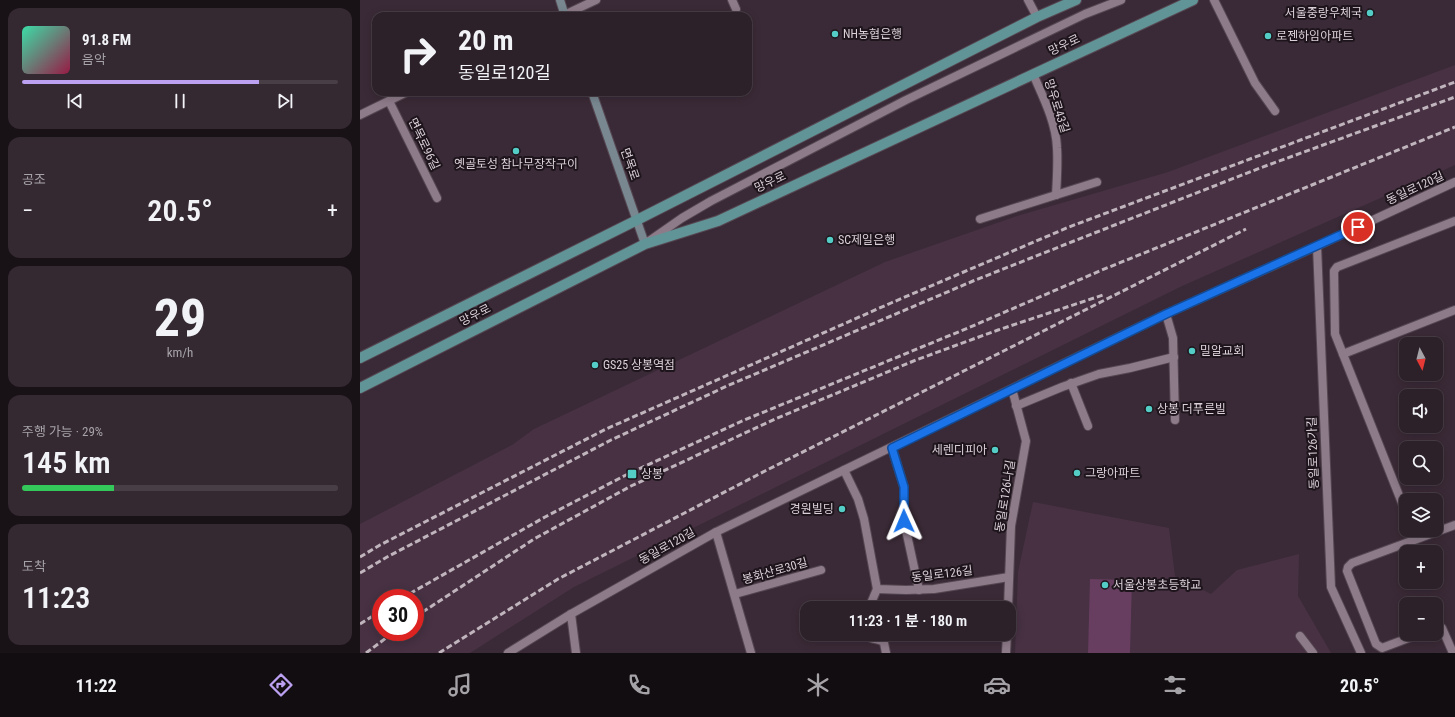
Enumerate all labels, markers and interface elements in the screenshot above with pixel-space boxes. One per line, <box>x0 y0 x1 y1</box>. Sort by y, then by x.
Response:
place label: 서울중랑우체국 <box>1285 6 1362 20</box>
marker: 서울중랑우체국 <box>1365 8 1375 18</box>
text: 20 m <box>458 24 514 57</box>
place label: NH농협은행 <box>843 27 902 41</box>
icon: right <box>392 28 444 80</box>
marker: NH농협은행 <box>830 29 840 39</box>
place label: 로젠하임아파트 <box>1276 29 1353 43</box>
text: 91.8 FM <box>82 31 131 49</box>
marker: 로젠하임아파트 <box>1263 31 1273 41</box>
street label: 망우로 <box>1046 32 1082 58</box>
text: 음악 <box>82 52 106 67</box>
text: 동일로120길 <box>458 62 551 83</box>
street label: 망우로43길 <box>1042 77 1072 135</box>
icon: previous <box>64 90 86 112</box>
icon: pause <box>169 90 191 112</box>
icon: next <box>274 90 296 112</box>
street label: 면목로96길 <box>405 116 443 172</box>
marker: 옛골토성 참나무장작구이 <box>511 146 521 156</box>
street label: 면목로 <box>618 146 642 182</box>
place label: 옛골토성 참나무장작구이 <box>454 157 578 171</box>
street label: 망우로 <box>752 169 788 195</box>
street label: 동일로120길 <box>1384 169 1446 207</box>
text: 공조 <box>22 172 46 187</box>
text: 20.5° <box>147 193 213 228</box>
text: − <box>22 198 33 223</box>
text: + <box>327 198 338 223</box>
pin <box>1341 210 1375 244</box>
icon: arrive <box>1347 216 1369 238</box>
place label: SC제일은행 <box>838 233 895 247</box>
marker: SC제일은행 <box>825 235 835 245</box>
text: 29 <box>154 288 206 349</box>
street label: 망우로 <box>457 301 493 329</box>
north arrow <box>1399 337 1443 381</box>
map controls <box>1399 337 1443 641</box>
place label: 밀알교회 <box>1200 344 1244 358</box>
text: km/h <box>167 345 193 360</box>
marker: 밀알교회 <box>1187 346 1197 356</box>
place label: GS25 상봉역점 <box>603 358 675 372</box>
marker: GS25 상봉역점 <box>590 360 600 370</box>
button: sound <box>1399 389 1443 433</box>
place label: 상봉 더푸른빌 <box>1157 402 1226 416</box>
marker: 상봉 더푸른빌 <box>1144 404 1154 414</box>
street label: 동일로126가길 <box>1305 416 1321 490</box>
text: 주행 가능 · 29% <box>22 424 103 439</box>
button: search <box>1399 441 1443 485</box>
place label: 세렌디피아 <box>932 443 987 457</box>
text: 145 km <box>22 445 111 480</box>
marker: 세렌디피아 <box>990 445 1000 455</box>
street label: 동일로126나길 <box>992 459 1018 533</box>
place label: 그랑아파트 <box>1085 466 1140 480</box>
place label: 상봉 <box>641 467 663 481</box>
marker: 상봉 <box>626 468 638 480</box>
marker: 그랑아파트 <box>1072 468 1082 478</box>
button: layers <box>1399 493 1443 537</box>
position arrow <box>883 500 925 542</box>
place label: 경원빌딩 <box>790 502 834 516</box>
marker: 경원빌딩 <box>837 504 847 514</box>
street label: 동일로120길 <box>637 525 697 567</box>
button: + <box>1399 545 1443 589</box>
street label: 봉화산로30길 <box>741 555 809 587</box>
text: 도착 <box>22 559 46 574</box>
street label: 동일로126길 <box>910 563 974 585</box>
place label: 서울상봉초등학교 <box>1113 578 1201 592</box>
text: 11:23 <box>22 580 90 615</box>
marker: 서울상봉초등학교 <box>1100 580 1110 590</box>
speed limit sign: 30 <box>372 589 424 641</box>
button: − <box>1399 597 1443 641</box>
text: 11:23 · 1 분 · 180 m <box>849 612 967 630</box>
icon: directions <box>267 671 295 699</box>
icon: music <box>446 671 474 699</box>
icon: phone <box>625 671 653 699</box>
icon: climate <box>804 671 832 699</box>
icon: car <box>983 671 1011 699</box>
icon: filters <box>1161 671 1189 699</box>
text: 11:22 <box>75 675 117 696</box>
text: 20.5° <box>1340 675 1380 696</box>

